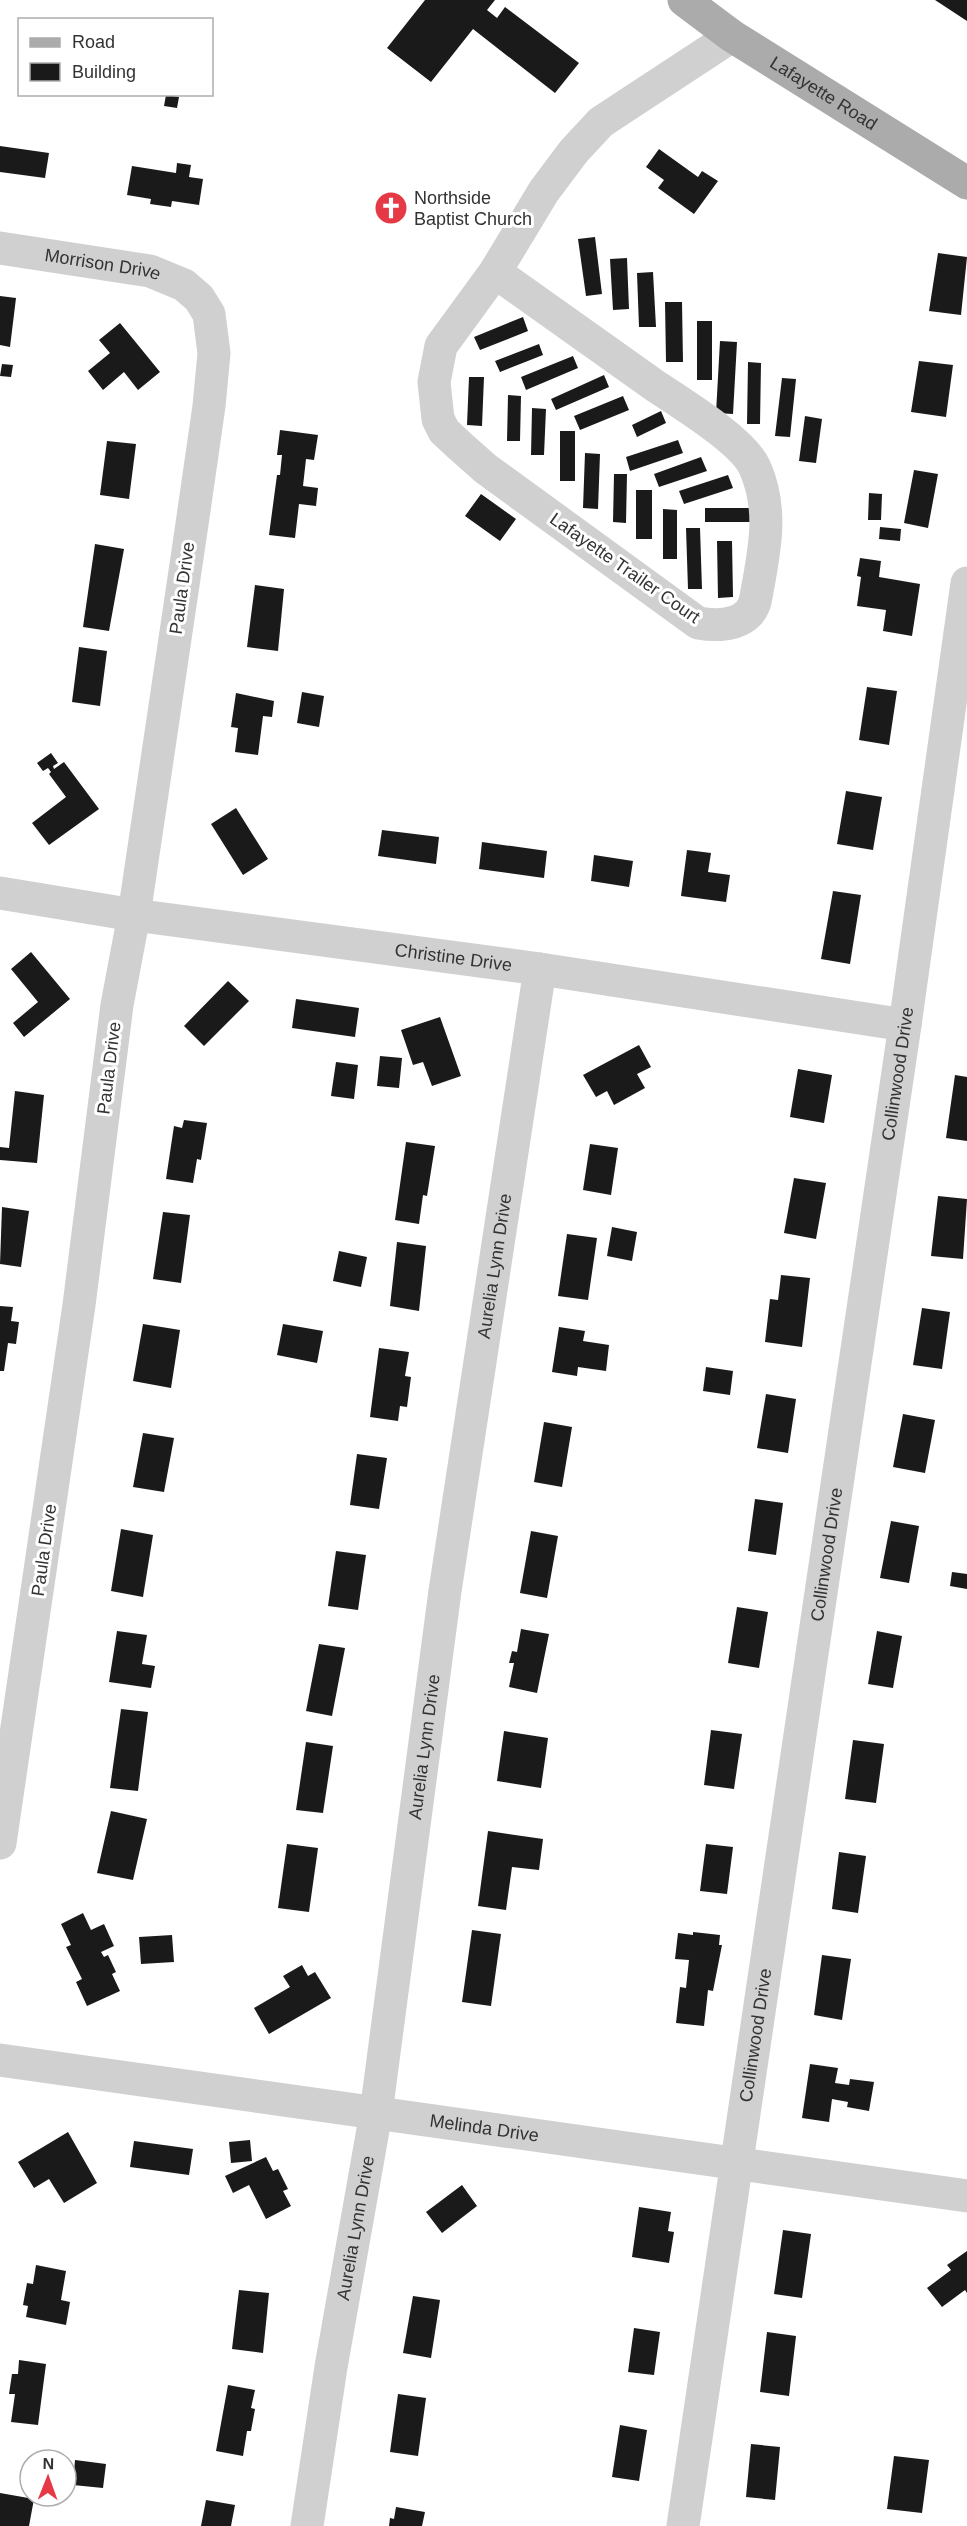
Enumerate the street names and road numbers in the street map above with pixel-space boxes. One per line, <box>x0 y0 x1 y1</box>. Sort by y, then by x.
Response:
street label: Lafayette Road <box>766 52 881 134</box>
street label: Morrison Drive <box>43 245 164 284</box>
street label: Lafayette Trailer Court <box>546 509 704 627</box>
street label: Paula Drive <box>166 541 198 635</box>
street label: Christine Drive <box>394 940 513 975</box>
street label: Collinwood Drive <box>878 1006 917 1142</box>
street label: Paula Drive <box>93 1021 125 1115</box>
street label: Aurelia Lynn Drive <box>474 1192 516 1340</box>
street label: Collinwood Drive <box>807 1486 846 1623</box>
street label: Paula Drive <box>28 1503 60 1597</box>
street label: Aurelia Lynn Drive <box>405 1673 444 1821</box>
street label: Collinwood Drive <box>736 1967 775 2104</box>
street label: Melinda Drive <box>428 2111 540 2146</box>
street label: Aurelia Lynn Drive <box>333 2154 378 2302</box>

